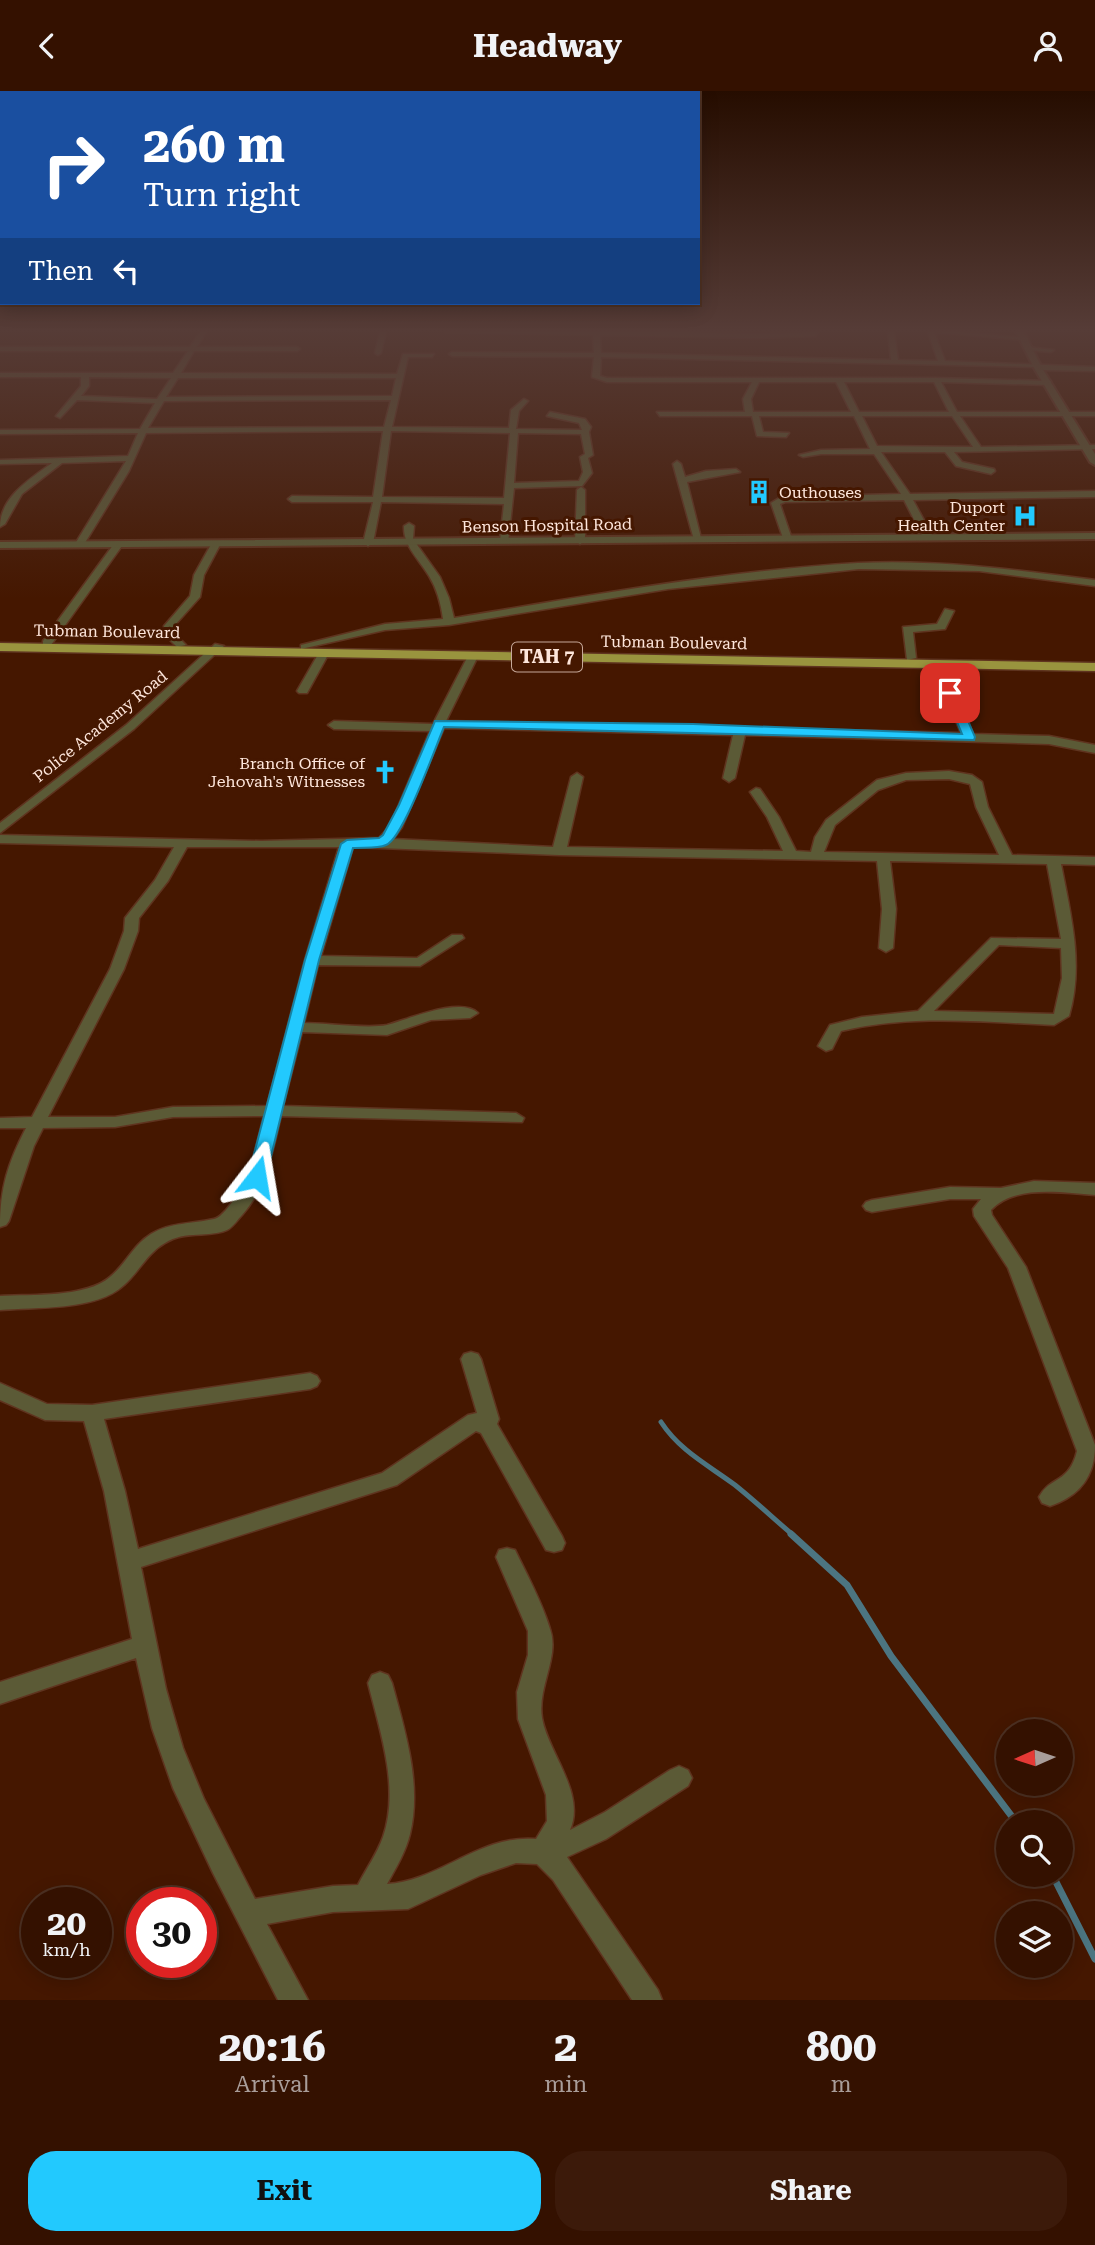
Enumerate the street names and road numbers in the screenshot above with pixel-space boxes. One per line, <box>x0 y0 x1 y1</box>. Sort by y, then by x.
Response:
street label: Benson Hospital Road <box>462 515 632 536</box>
street label: Tubman Boulevard <box>33 621 181 642</box>
street label: Tubman Boulevard <box>600 632 748 653</box>
road number: TAH 7 <box>512 643 582 671</box>
street label: Police Academy Road <box>30 667 171 786</box>

